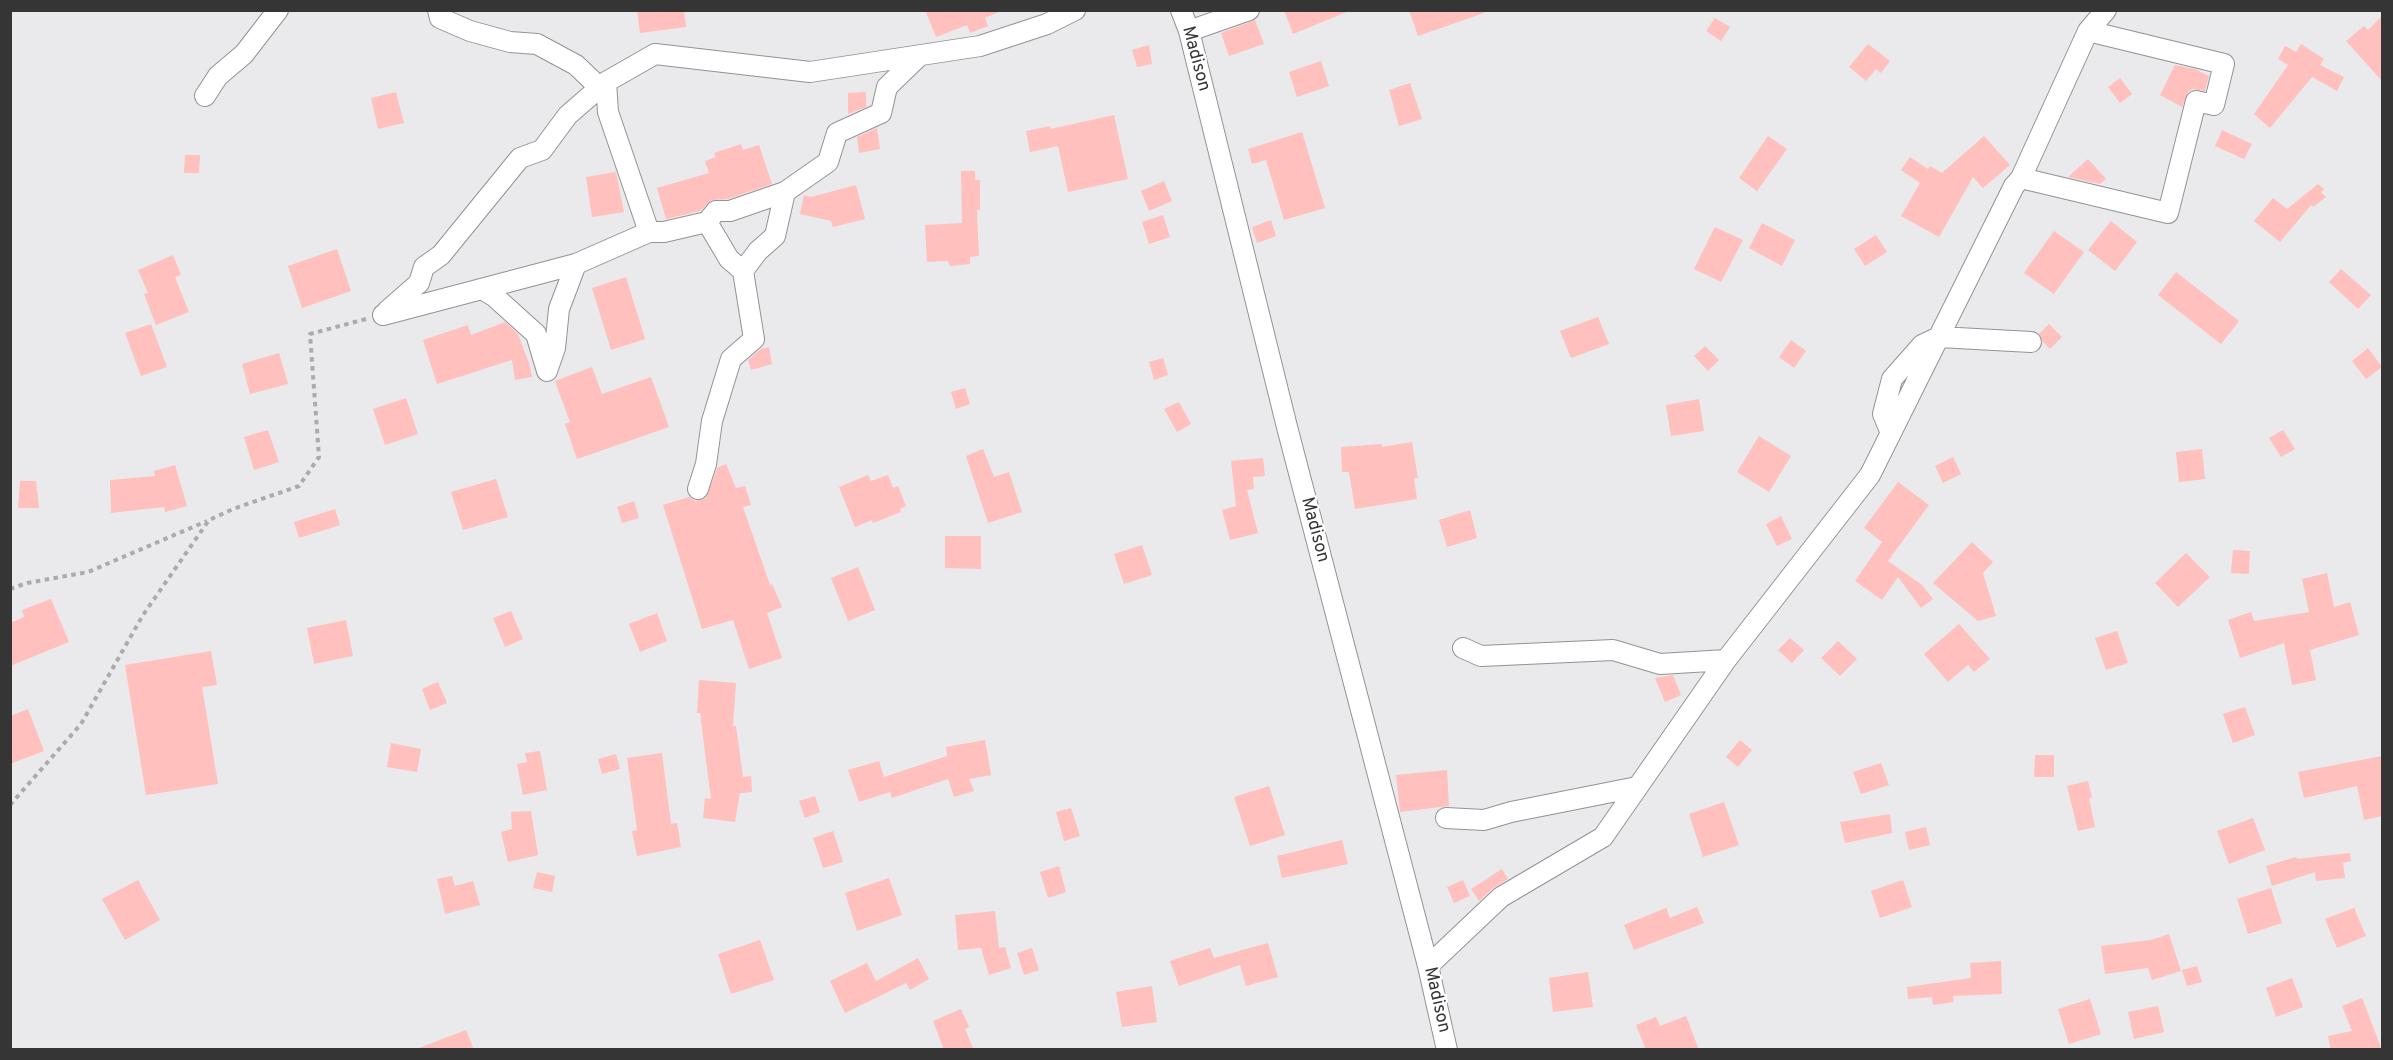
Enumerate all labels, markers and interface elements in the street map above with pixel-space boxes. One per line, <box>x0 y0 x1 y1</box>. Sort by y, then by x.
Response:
street label: Madison <box>1176 24 1214 94</box>
street label: Madison <box>1295 495 1333 565</box>
street label: Madison <box>1418 965 1454 1035</box>

